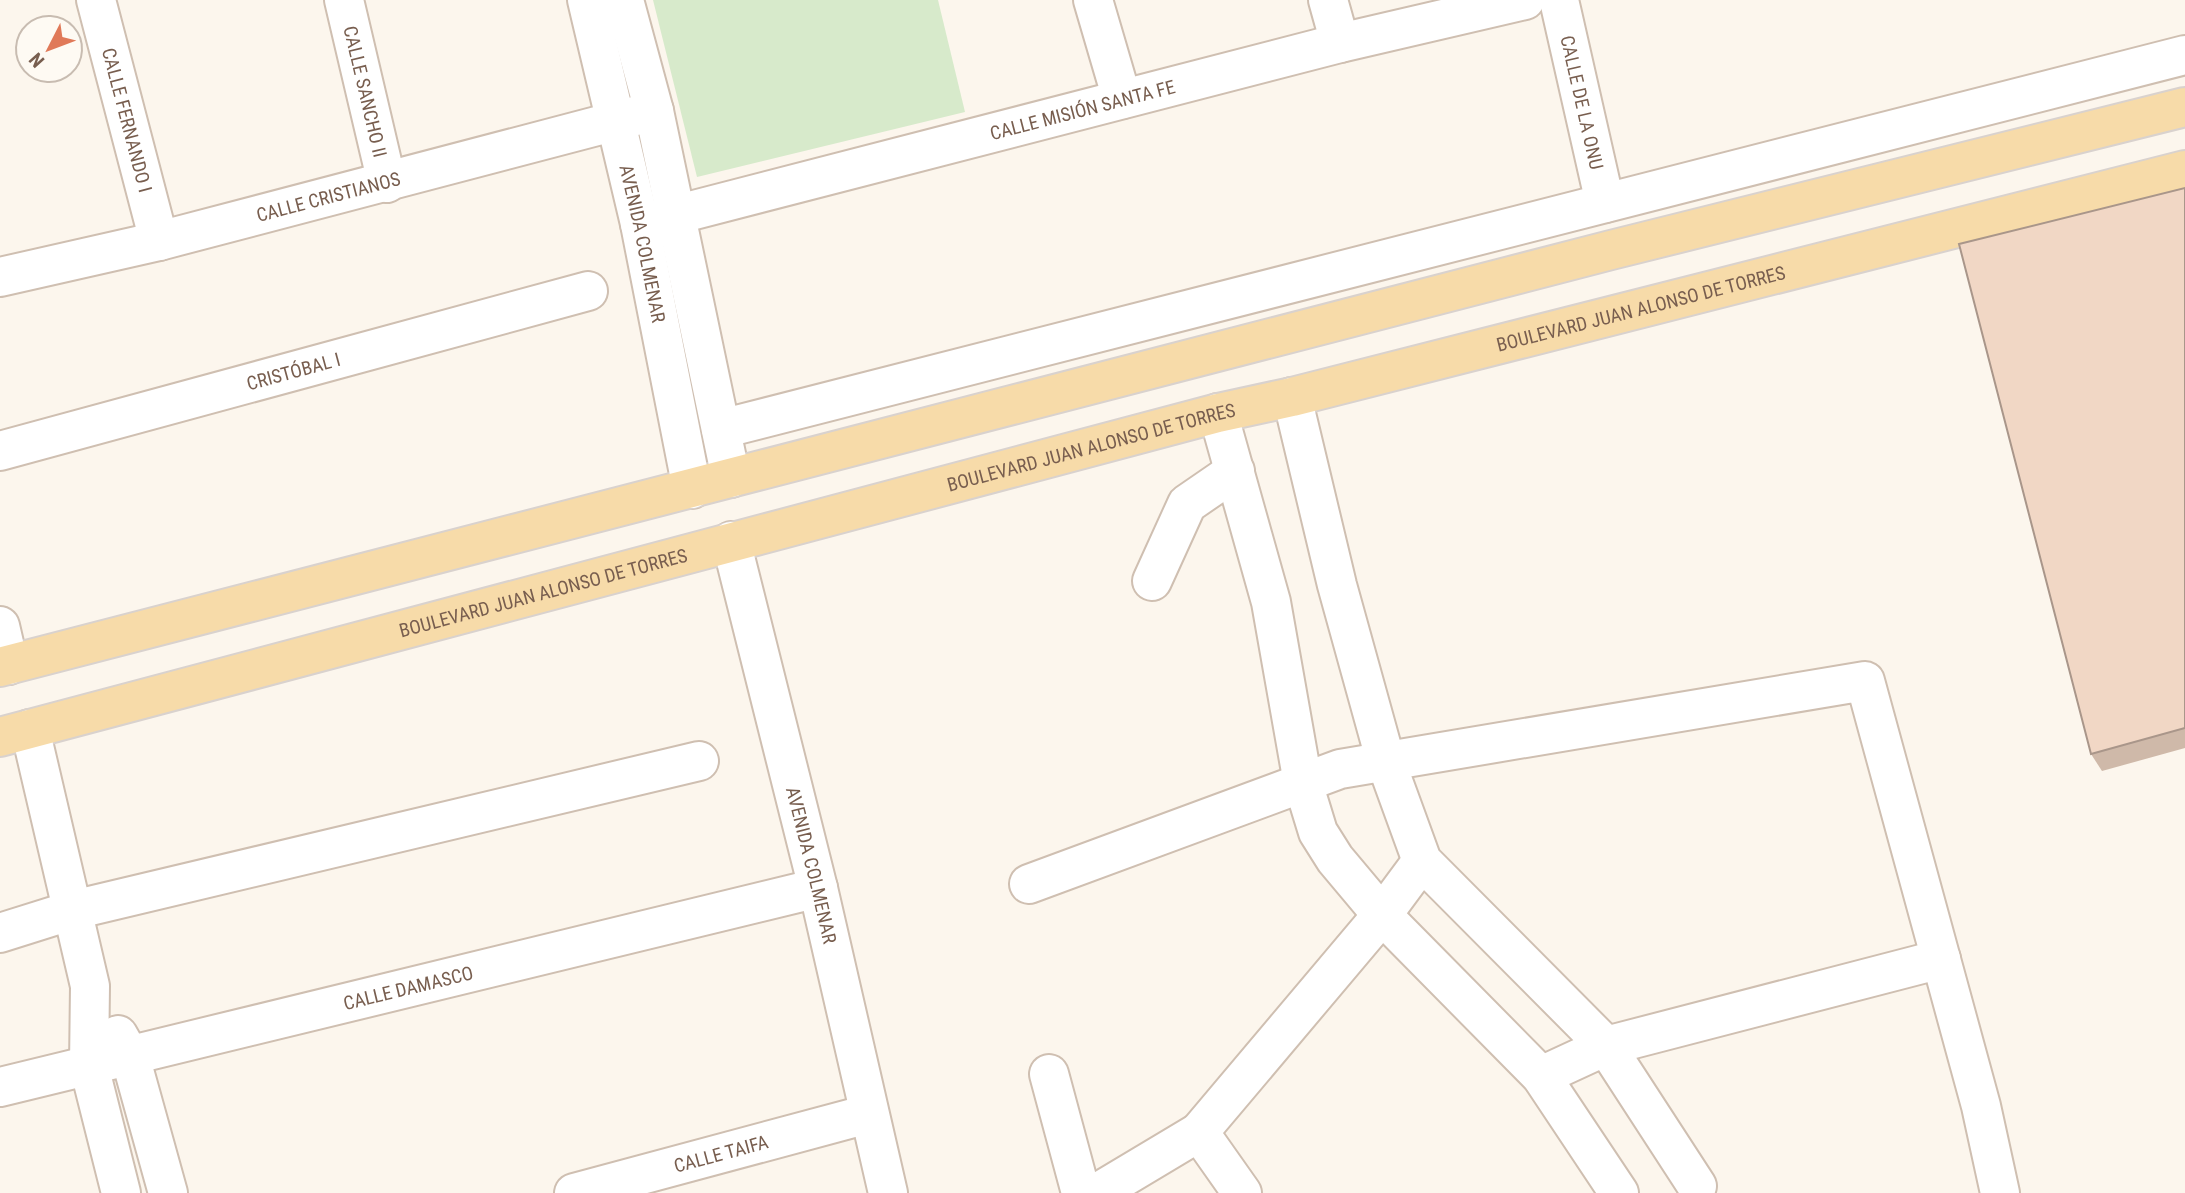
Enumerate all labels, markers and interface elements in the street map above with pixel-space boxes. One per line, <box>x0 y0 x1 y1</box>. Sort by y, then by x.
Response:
north arrow <box>14 14 84 84</box>
street label: CALLE SANCHO II <box>339 24 392 159</box>
street label: CALLE DE LA ONU <box>1556 33 1609 172</box>
street label: CALLE FERNANDO I <box>97 45 157 195</box>
text: N <box>24 48 49 72</box>
street label: CALLE MISIÓN SANTA FE <box>987 75 1178 145</box>
street label: AVENIDA COLMENAR <box>615 162 671 325</box>
street label: CALLE CRISTIANOS <box>254 167 403 226</box>
street label: BOULEVARD JUAN ALONSO DE TORRES <box>1494 261 1788 356</box>
street label: CRISTÓBAL I <box>244 347 343 395</box>
street label: BOULEVARD JUAN ALONSO DE TORRES <box>945 398 1237 496</box>
street label: BOULEVARD JUAN ALONSO DE TORRES <box>397 543 690 642</box>
street label: AVENIDA COLMENAR <box>782 784 842 946</box>
street label: CALLE DAMASCO <box>341 961 475 1015</box>
street label: CALLE TAIFA <box>671 1130 771 1177</box>

